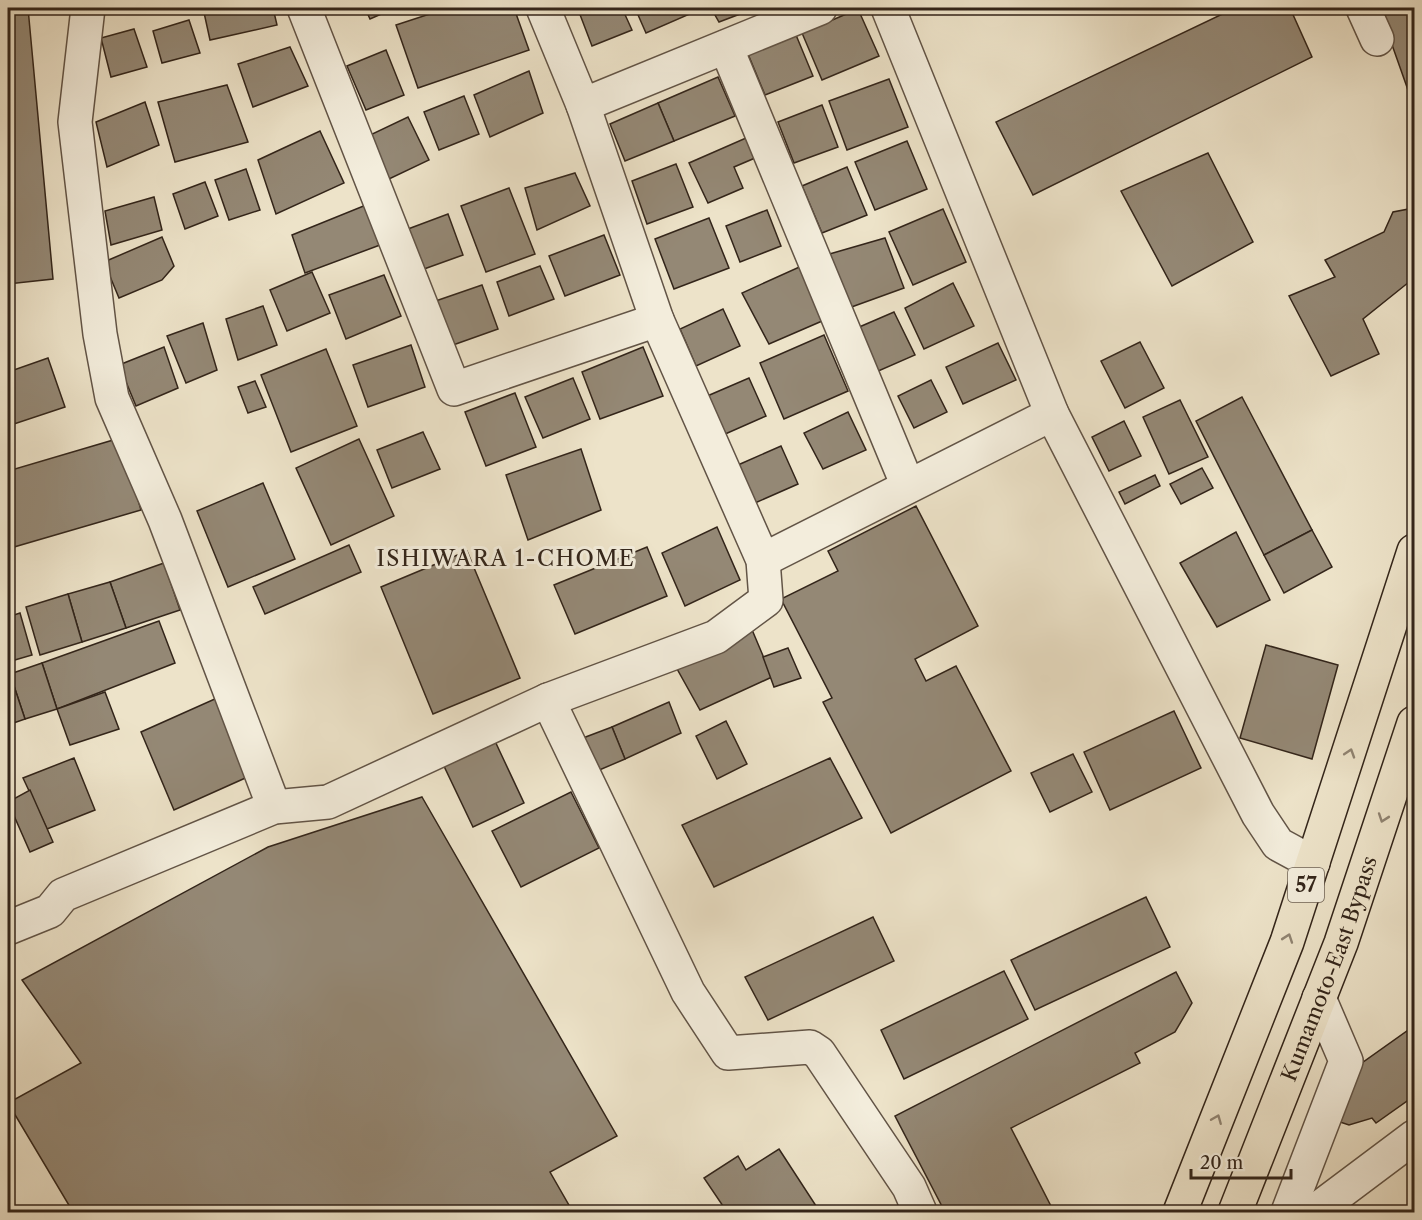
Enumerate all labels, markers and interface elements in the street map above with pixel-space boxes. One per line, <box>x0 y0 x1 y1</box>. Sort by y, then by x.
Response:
district label: ISHIWARA 1-CHOME <box>376 545 636 572</box>
one-way arrow <box>1343 748 1355 759</box>
one-way arrow <box>1377 812 1390 823</box>
street label: Kumamoto-East Bypass <box>1275 853 1382 1085</box>
road number: 57 <box>1288 868 1324 902</box>
one-way arrow <box>1280 933 1293 944</box>
one-way arrow <box>1209 1114 1222 1125</box>
scale bar <box>1191 1142 1292 1180</box>
text: 20 m <box>1200 1152 1244 1174</box>

